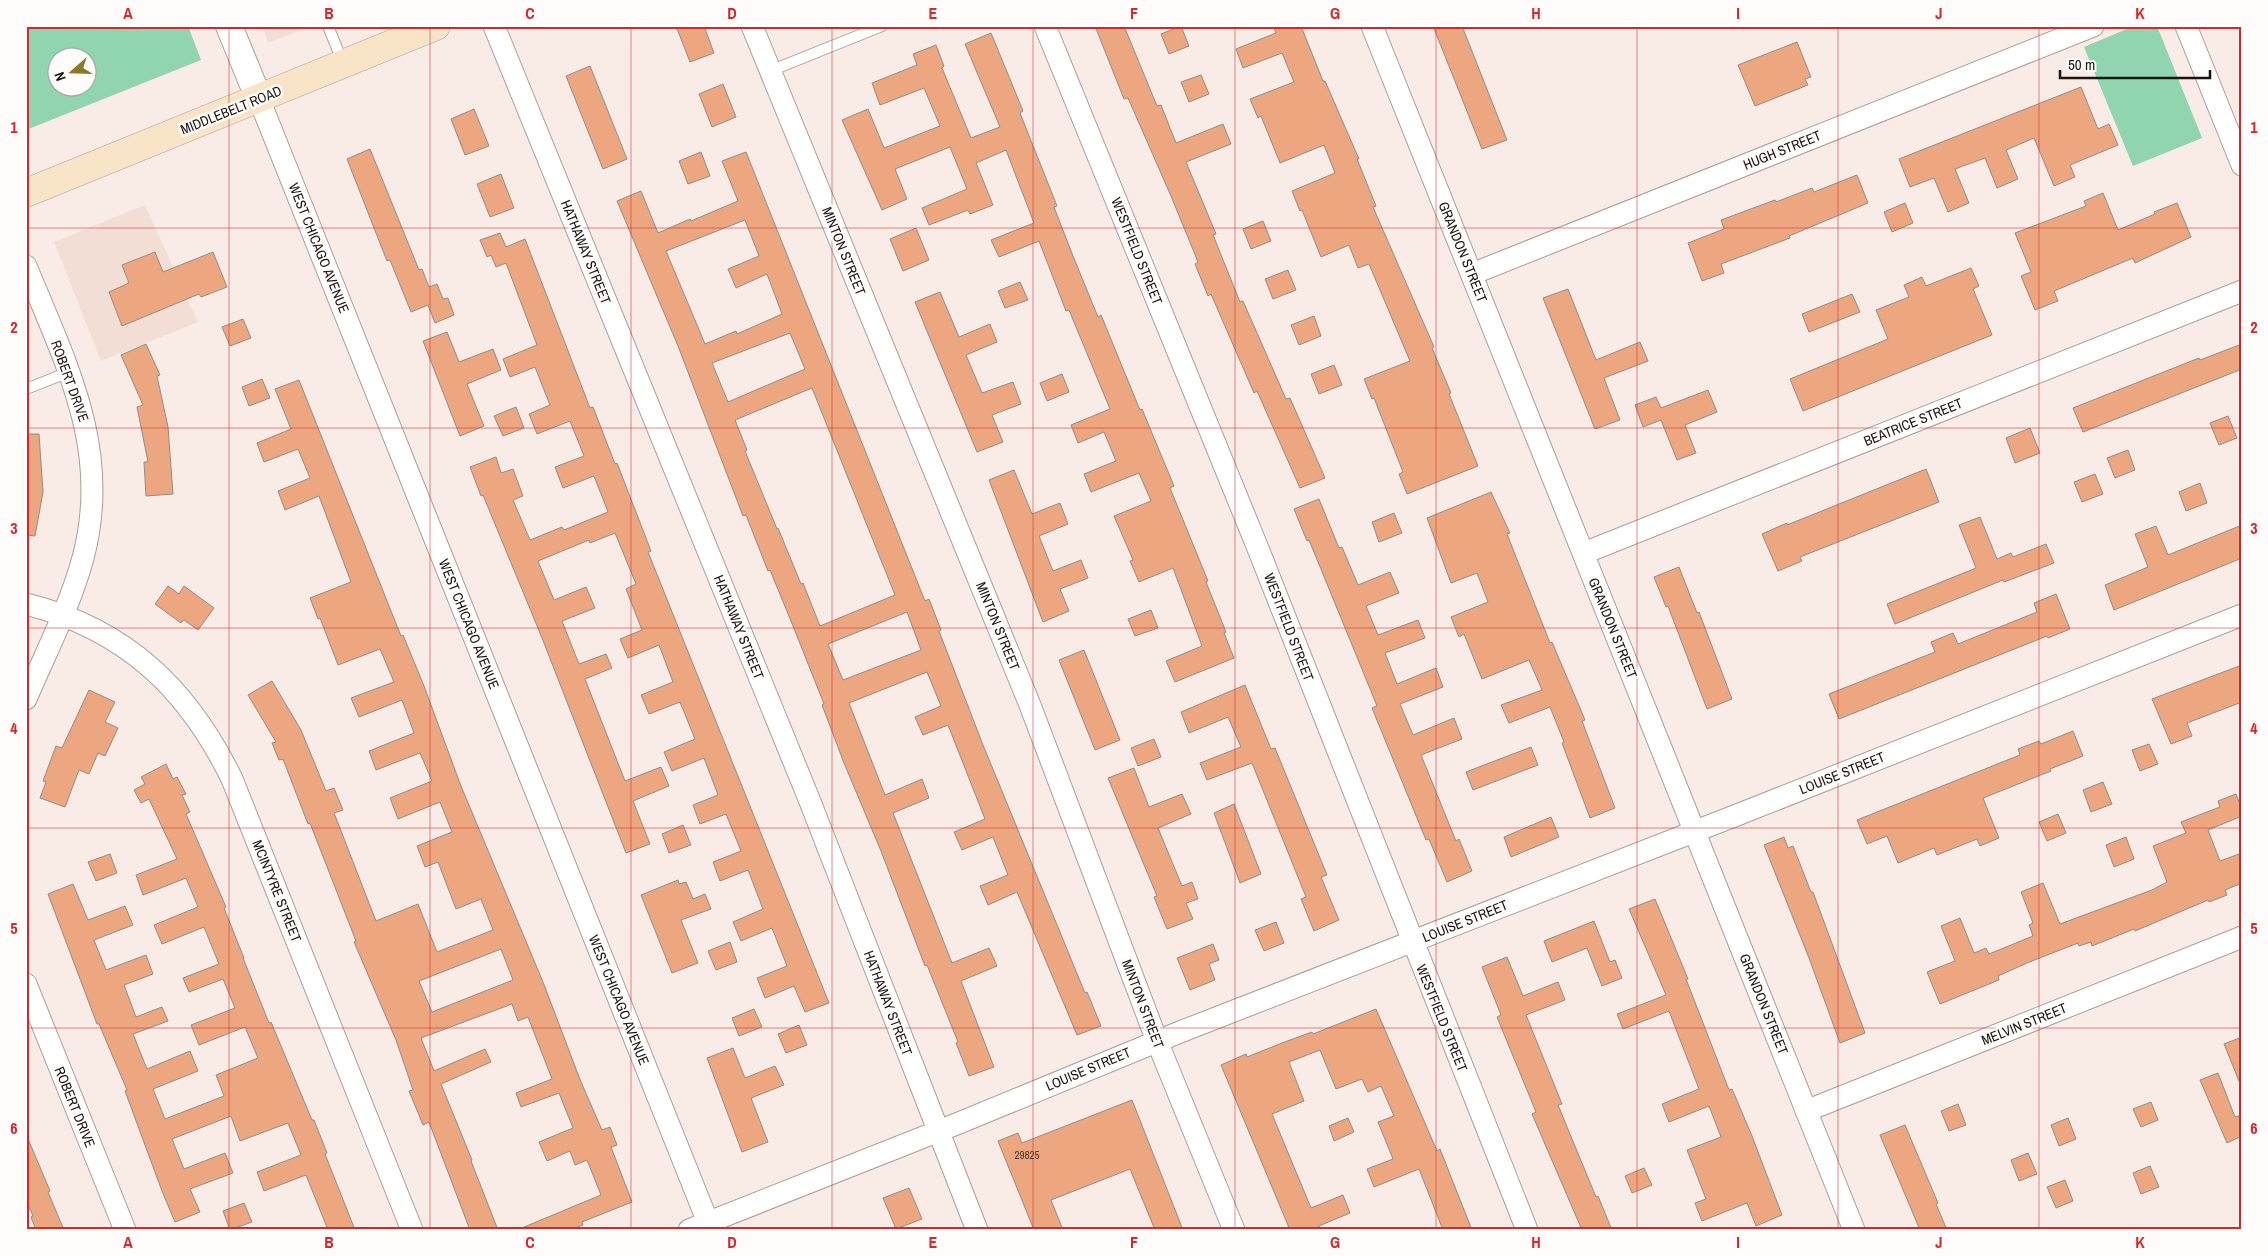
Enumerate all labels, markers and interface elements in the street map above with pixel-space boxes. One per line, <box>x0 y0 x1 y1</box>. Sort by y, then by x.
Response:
text: A <box>123 2 133 24</box>
text: B <box>324 2 334 24</box>
text: C <box>525 2 535 24</box>
text: D <box>727 2 737 24</box>
text: E <box>929 2 938 24</box>
text: F <box>1130 2 1138 24</box>
text: G <box>1330 2 1340 24</box>
text: H <box>1531 2 1541 24</box>
text: I <box>1736 2 1740 24</box>
text: J <box>1935 2 1943 24</box>
text: K <box>2135 2 2145 24</box>
north arrow <box>48 48 98 98</box>
scale bar <box>2060 48 2210 80</box>
text: 50 m <box>2068 54 2095 75</box>
text: N <box>50 69 70 83</box>
street label: MIDDLEBELT ROAD <box>178 82 284 138</box>
text: 1 <box>10 116 18 138</box>
text: 1 <box>2250 116 2258 138</box>
street label: HUGH STREET <box>1740 126 1824 174</box>
street label: WEST CHICAGO AVENUE <box>285 180 353 316</box>
street label: WESTFIELD STREET <box>1107 195 1167 307</box>
street label: HATHAWAY STREET <box>557 197 615 307</box>
street label: GRANDON STREET <box>1435 199 1491 305</box>
street label: MINTON STREET <box>818 204 870 298</box>
text: 2 <box>10 316 18 338</box>
text: 2 <box>2250 316 2258 338</box>
street label: ROBERT DRIVE <box>47 338 93 424</box>
street label: BEATRICE STREET <box>1861 394 1965 450</box>
text: 3 <box>10 517 18 539</box>
text: 3 <box>2250 517 2258 539</box>
street label: WEST CHICAGO AVENUE <box>435 556 503 692</box>
street label: WESTFIELD STREET <box>1260 570 1318 684</box>
street label: HATHAWAY STREET <box>710 572 768 682</box>
street label: GRANDON STREET <box>1585 575 1641 681</box>
street label: MINTON STREET <box>972 579 1024 673</box>
text: 4 <box>10 717 18 739</box>
text: 4 <box>2250 717 2258 739</box>
street label: LOUISE STREET <box>1797 748 1887 798</box>
street label: MCINTYRE STREET <box>248 837 306 945</box>
street label: LOUISE STREET <box>1420 896 1510 946</box>
text: 5 <box>10 917 18 939</box>
text: 5 <box>2250 917 2258 939</box>
street label: WEST CHICAGO AVENUE <box>585 932 653 1068</box>
street label: HATHAWAY STREET <box>860 948 916 1058</box>
street label: GRANDON STREET <box>1736 951 1792 1057</box>
street label: MINTON STREET <box>1118 957 1168 1051</box>
street label: WESTFIELD STREET <box>1412 962 1472 1074</box>
street label: MELVIN STREET <box>1979 999 2069 1049</box>
street label: LOUISE STREET <box>1043 1043 1133 1095</box>
street label: ROBERT DRIVE <box>51 1064 99 1150</box>
text: 6 <box>10 1117 18 1139</box>
text: 6 <box>2250 1117 2258 1139</box>
house number: 29825 <box>1014 1148 1040 1162</box>
text: A <box>123 1231 133 1253</box>
text: B <box>324 1231 334 1253</box>
text: C <box>525 1231 535 1253</box>
text: D <box>727 1231 737 1253</box>
text: E <box>929 1231 938 1253</box>
text: F <box>1130 1231 1138 1253</box>
text: G <box>1330 1231 1340 1253</box>
text: H <box>1531 1231 1541 1253</box>
text: I <box>1736 1231 1740 1253</box>
text: J <box>1935 1231 1943 1253</box>
text: K <box>2135 1231 2145 1253</box>

